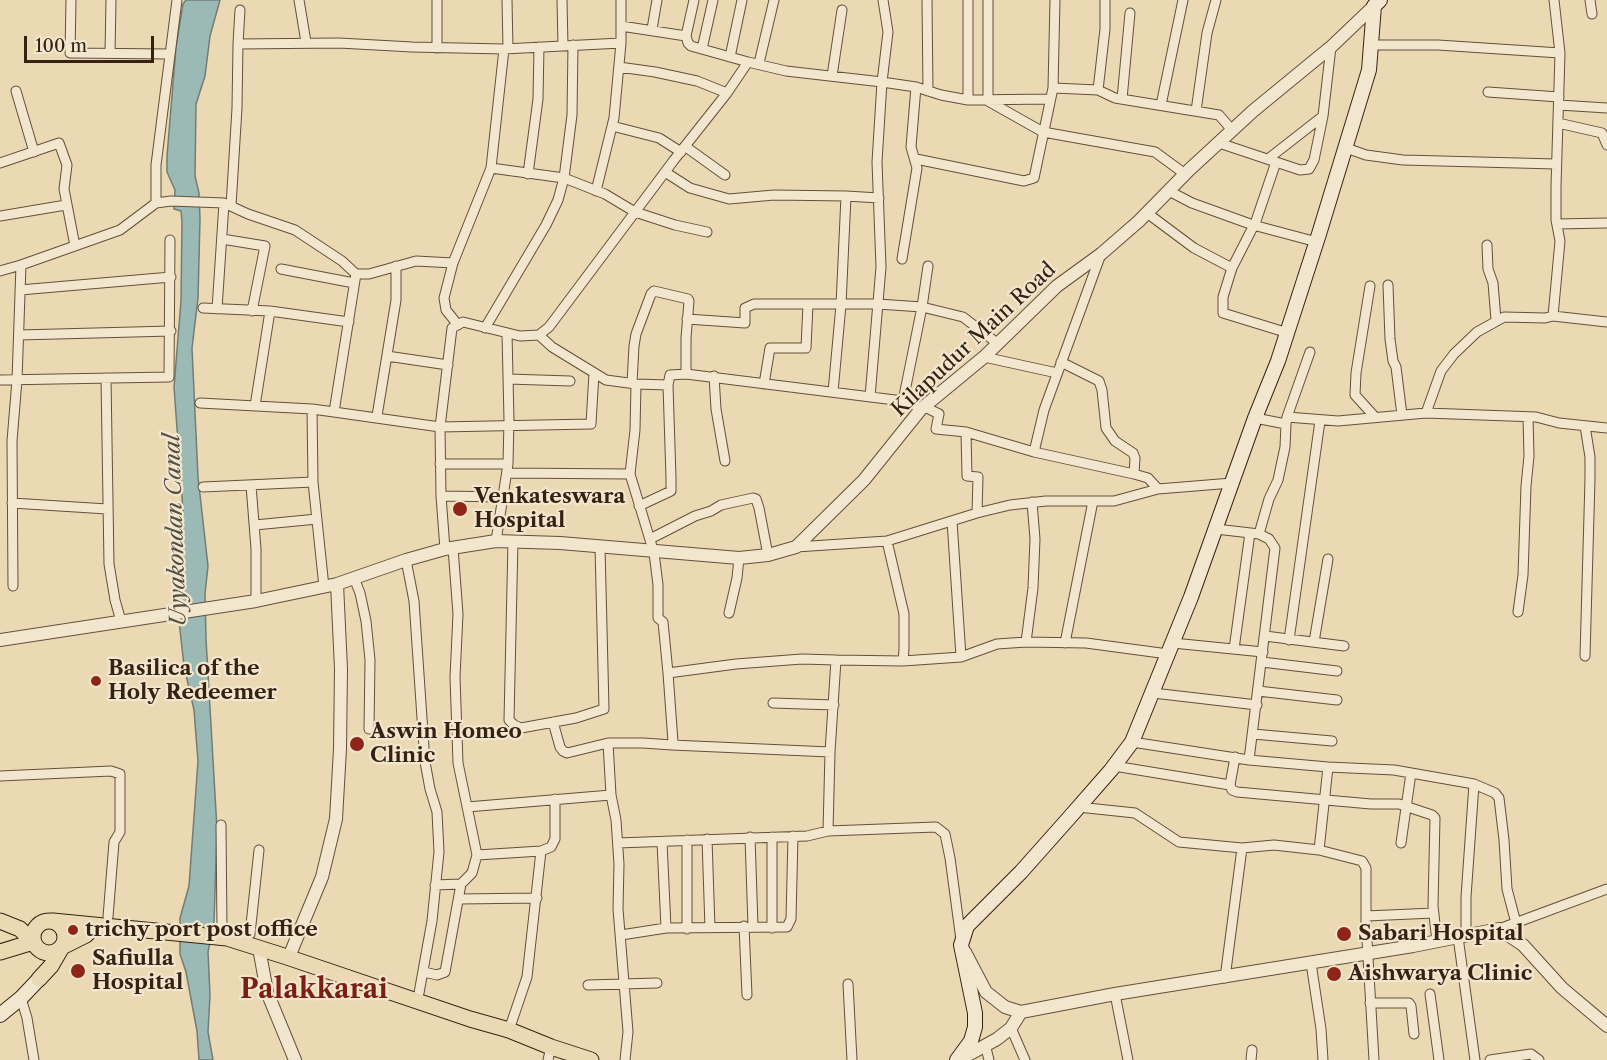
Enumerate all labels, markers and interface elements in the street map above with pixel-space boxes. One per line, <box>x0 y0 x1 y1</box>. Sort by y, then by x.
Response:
scale bar <box>27 24 158 62</box>
text: 100 m <box>35 35 87 57</box>
street label: Kilapudur Main Road <box>887 257 1061 423</box>
water label: Uyyakondan Canal <box>159 433 193 627</box>
place label: Venkateswara Hospital <box>474 484 625 534</box>
marker: Venkateswara Hospital <box>451 500 469 518</box>
place label: Basilica of the Holy Redeemer <box>108 656 277 706</box>
marker: Basilica of the Holy Redeemer <box>89 674 103 688</box>
place label: Aswin Homeo Clinic <box>370 719 522 769</box>
marker: Aswin Homeo Clinic <box>348 735 366 753</box>
place label: trichy port post office <box>85 917 318 943</box>
place label: Sabari Hospital <box>1358 921 1524 947</box>
marker: trichy port post office <box>66 923 80 937</box>
marker: Sabari Hospital <box>1335 925 1353 943</box>
place label: Safiulla Hospital <box>92 946 183 996</box>
place label: Aishwarya Clinic <box>1348 961 1532 987</box>
marker: Safiulla Hospital <box>69 962 87 980</box>
marker: Aishwarya Clinic <box>1325 965 1343 983</box>
district label: Palakkarai <box>240 974 388 1006</box>

